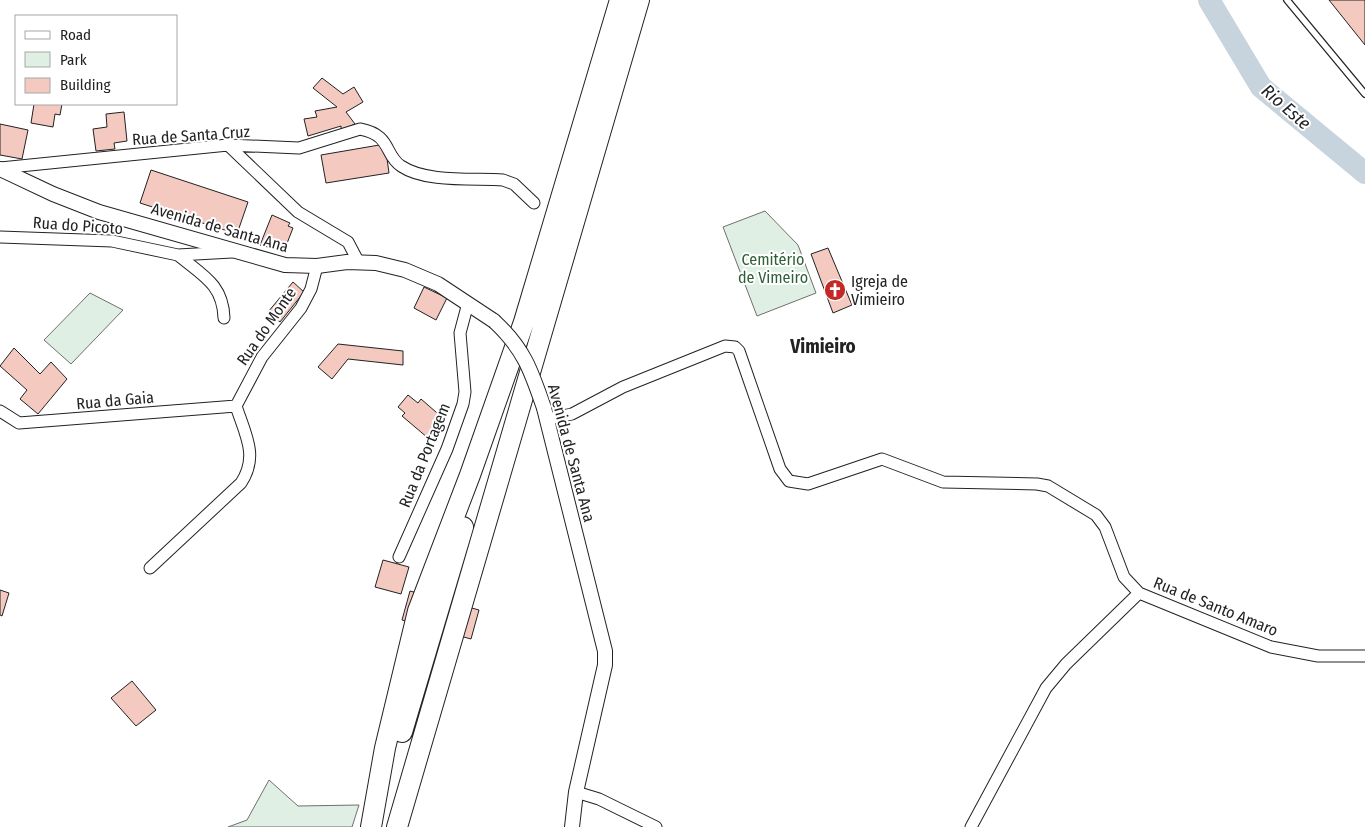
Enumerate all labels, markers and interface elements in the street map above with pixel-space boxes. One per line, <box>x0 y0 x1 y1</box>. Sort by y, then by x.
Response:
legend <box>15 15 178 105</box>
text: Road <box>60 26 91 44</box>
text: Park <box>60 51 87 69</box>
text: Building <box>60 76 111 94</box>
water label: Rio Este <box>1257 80 1315 135</box>
street label: Rua de Santa Cruz <box>132 122 251 149</box>
street label: Avenida de Santa Ana <box>149 199 291 256</box>
street label: Rua do Picoto <box>32 213 124 238</box>
park label: Cemitério de Vimeiro <box>738 250 808 287</box>
place label: Igreja de Vimieiro <box>851 272 908 309</box>
church icon: Igreja de Vimieiro <box>823 278 847 302</box>
street label: Rua do Monte <box>233 284 300 369</box>
district label: Vimieiro <box>789 335 856 358</box>
street label: Avenida de Santa Ana <box>544 382 599 524</box>
street label: Rua da Gaia <box>75 388 155 413</box>
street label: Rua da Portagem <box>395 400 454 510</box>
street label: Rua de Santo Amaro <box>1151 573 1281 640</box>

